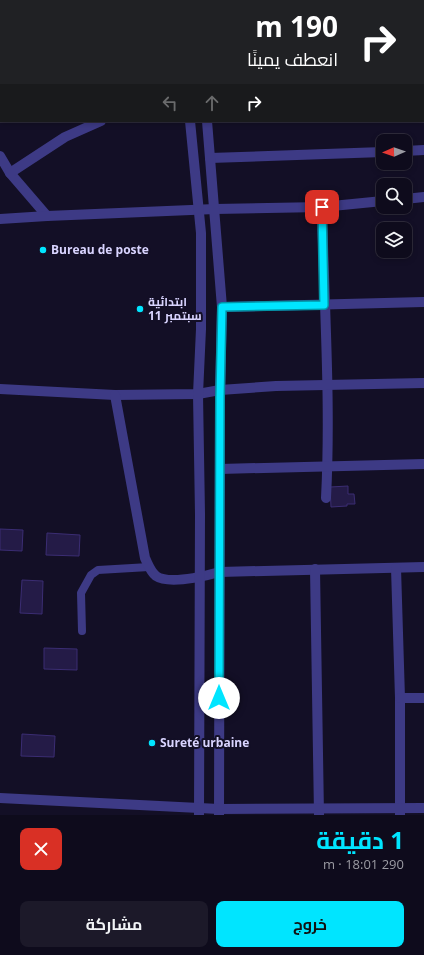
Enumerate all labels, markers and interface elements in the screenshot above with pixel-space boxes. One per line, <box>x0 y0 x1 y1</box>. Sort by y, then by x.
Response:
text: 190 m <box>255 7 338 45</box>
icon: right <box>352 16 404 68</box>
text: انعطف يمينًا <box>247 47 338 71</box>
icon: left <box>159 92 181 114</box>
icon: ahead <box>201 92 223 114</box>
icon: right <box>243 92 265 114</box>
north arrow <box>376 134 412 170</box>
map controls <box>376 134 412 258</box>
button: search <box>376 178 412 214</box>
pin <box>305 190 339 224</box>
icon: arrive <box>311 196 333 218</box>
button: layers <box>376 222 412 258</box>
place label: Bureau de poste <box>51 241 149 258</box>
marker: Bureau de poste <box>38 245 48 255</box>
place label: ابتدائية 11 سبتمبر <box>148 293 202 324</box>
marker: ابتدائية 11 سبتمبر <box>135 304 145 314</box>
position arrow <box>198 677 240 719</box>
place label: Sureté urbaine <box>160 734 249 751</box>
marker: Sureté urbaine <box>147 738 157 748</box>
text: 1 دقيقة <box>316 823 404 856</box>
button: close <box>20 828 62 870</box>
text: 290 m · 18:01 <box>323 855 404 873</box>
button: مشاركة <box>20 901 208 947</box>
button: خروج <box>216 901 404 947</box>

